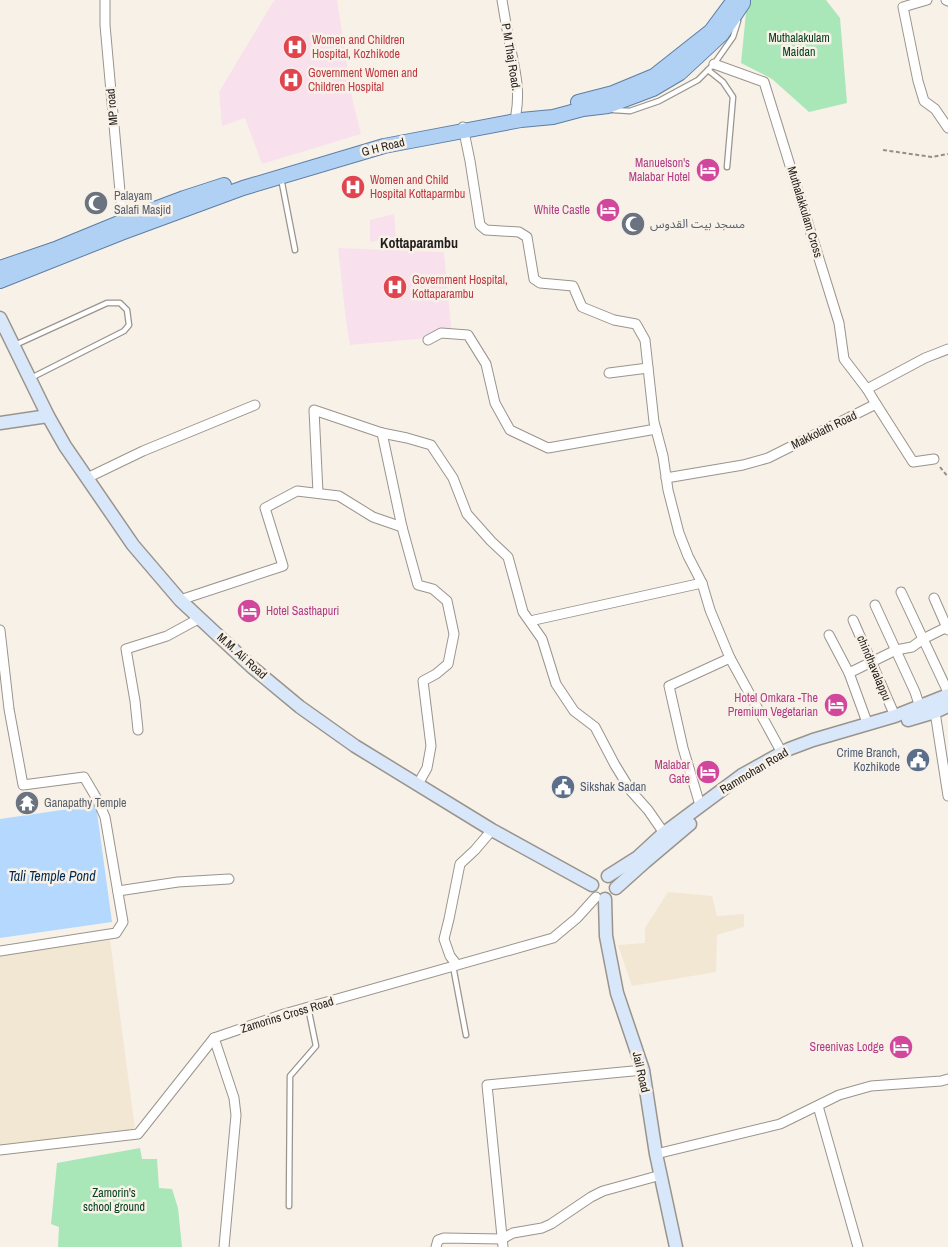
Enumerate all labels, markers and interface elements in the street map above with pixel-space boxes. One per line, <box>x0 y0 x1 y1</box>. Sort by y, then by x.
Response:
street label: P M Thaj Road. <box>498 22 524 92</box>
park label: Muthalakulam Maidan <box>768 30 830 60</box>
place label: Women and Children Hospital, Kozhikode <box>312 32 405 62</box>
hospital icon: Women and Children Hospital, Kozhikode <box>282 34 308 60</box>
place label: Government Women and Children Hospital <box>308 65 418 95</box>
hospital icon: Government Women and Children Hospital <box>278 67 304 93</box>
street label: MP road <box>102 88 122 126</box>
street label: G H Road <box>360 134 406 160</box>
place label: Manuelson's Malabar Hotel <box>629 155 690 185</box>
hotel icon: Manuelson's Malabar Hotel <box>695 157 721 183</box>
street label: Muthalakkulam Cross <box>784 164 827 260</box>
place label: Women and Child Hospital Kottaparmbu <box>370 172 465 202</box>
hospital icon: Women and Child Hospital Kottaparmbu <box>340 174 366 200</box>
place label: Palayam Salafi Masjid <box>114 188 171 218</box>
mosque icon: Palayam Salafi Masjid <box>83 190 109 216</box>
hotel icon: White Castle <box>595 197 621 223</box>
place label: White Castle <box>534 202 590 218</box>
mosque icon: مسجد بیت القدوس <box>620 211 646 237</box>
place label: مسجد بیت القدوس <box>650 216 745 232</box>
district label: Kottaparambu <box>380 234 458 252</box>
place label: Government Hospital, Kottaparambu <box>412 272 508 302</box>
hospital icon: Government Hospital, Kottaparambu <box>382 274 408 300</box>
street label: Makkolath Road <box>789 407 859 453</box>
hotel icon: Hotel Sasthapuri <box>236 598 262 624</box>
place label: Hotel Sasthapuri <box>266 603 339 619</box>
street label: M.M. Ali Road <box>214 629 270 683</box>
street label: chindhavalappu <box>853 633 895 703</box>
place label: Hotel Omkara -The Premium Vegetarian <box>728 690 818 720</box>
hotel icon: Hotel Omkara -The Premium Vegetarian <box>823 692 849 718</box>
street label: Rammohan Road <box>717 744 791 798</box>
place label: Crime Branch, Kozhikode <box>837 745 900 775</box>
public building icon: Crime Branch, Kozhikode <box>905 747 931 773</box>
place label: Malabar Gate <box>654 757 691 787</box>
hotel icon: Malabar Gate <box>695 759 721 785</box>
public building icon: Sikshak Sadan <box>550 774 576 800</box>
place label: Sikshak Sadan <box>580 779 646 795</box>
temple icon: Ganapathy Temple <box>14 790 40 816</box>
place label: Ganapathy Temple <box>44 795 126 811</box>
water label: Tali Temple Pond <box>8 867 96 885</box>
street label: Zamorins Cross Road <box>239 993 335 1037</box>
hotel icon: Sreenivas Lodge <box>888 1034 914 1060</box>
place label: Sreenivas Lodge <box>810 1039 884 1055</box>
street label: Jail Road <box>629 1050 653 1094</box>
park label: Zamorin's school ground <box>83 1185 145 1215</box>

